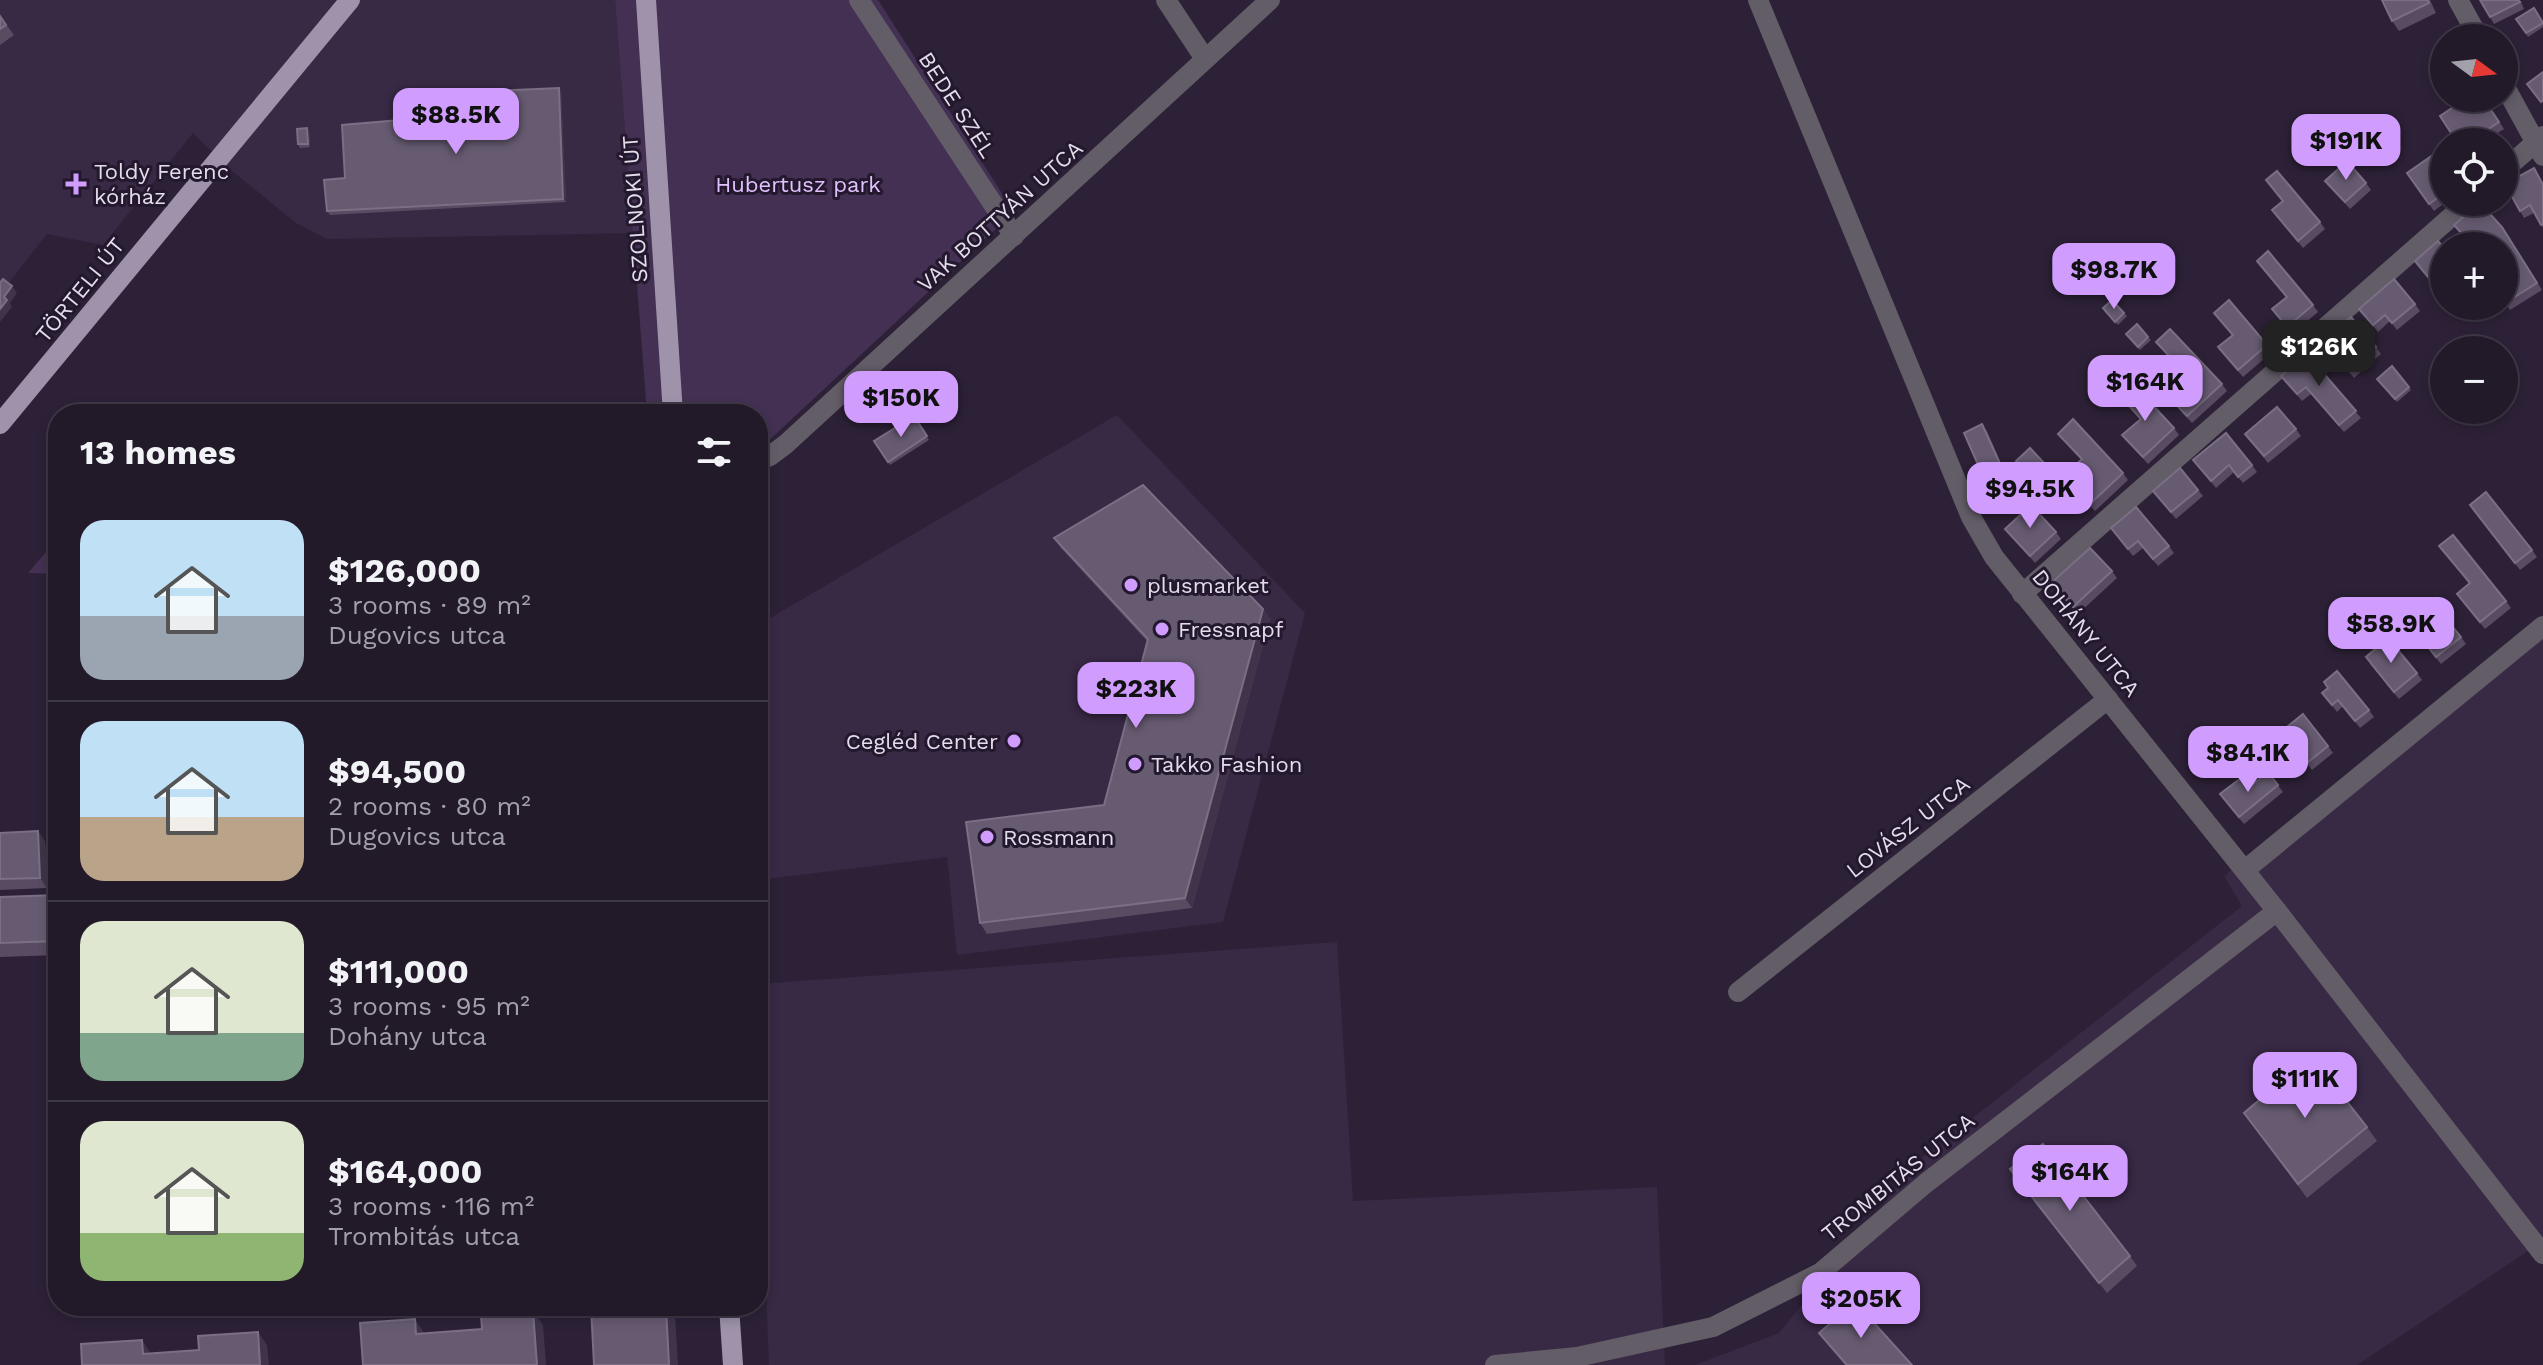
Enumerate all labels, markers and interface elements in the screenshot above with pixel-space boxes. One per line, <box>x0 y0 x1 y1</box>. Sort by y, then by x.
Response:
north arrow <box>2430 24 2518 112</box>
map controls <box>2430 24 2518 424</box>
street label: BEDE SZÉL <box>914 47 1000 163</box>
pin: $88.5K <box>391 88 521 156</box>
text: $88.5K <box>411 99 501 129</box>
pin: $191K <box>2290 114 2402 182</box>
text: $191K <box>2309 125 2383 155</box>
button: locate <box>2430 128 2518 216</box>
street label: SZOLNOKI ÚT <box>617 135 653 283</box>
street label: VAK BOTTYÁN UTCA <box>912 135 1088 297</box>
place label: Toldy Ferenc kórház <box>94 159 229 209</box>
park label: Hubertusz park <box>715 172 881 197</box>
marker: Toldy Ferenc kórház <box>65 173 87 195</box>
button: + <box>2430 232 2518 320</box>
street label: TÖRTELI ÚT <box>30 233 130 347</box>
pin: $98.7K <box>2049 243 2179 311</box>
text: $98.7K <box>2070 254 2158 284</box>
pin: $126K <box>2263 320 2375 388</box>
text: $126K <box>2280 331 2358 361</box>
button: − <box>2430 336 2518 424</box>
pin: $164K <box>2089 355 2201 423</box>
text: $164K <box>2106 366 2184 396</box>
pin: $150K <box>845 371 957 439</box>
text: $150K <box>862 382 940 412</box>
icon: filters <box>692 430 736 474</box>
text: 13 homes <box>80 432 236 472</box>
pin: $94.5K <box>1965 462 2095 530</box>
text: $94.5K <box>1985 473 2075 503</box>
text: $126,000 <box>328 550 481 590</box>
icon: home <box>144 552 240 648</box>
street label: DOHÁNY UTCA <box>2027 564 2145 702</box>
place label: plusmarket <box>1147 573 1269 598</box>
marker: plusmarket <box>1122 576 1140 594</box>
text: 3 rooms · 89 m² <box>328 590 531 620</box>
pin: $58.9K <box>2326 597 2456 665</box>
text: $58.9K <box>2346 608 2436 638</box>
place label: Fressnapf <box>1178 617 1284 642</box>
text: Dugovics utca <box>328 620 506 650</box>
marker: Fressnapf <box>1153 620 1171 638</box>
pin: $223K <box>1080 662 1192 730</box>
text: $223K <box>1095 673 1177 703</box>
pin: $84.1K <box>2183 726 2313 794</box>
place label: Cegléd Center <box>846 729 998 754</box>
marker: Cegléd Center <box>1005 732 1023 750</box>
text: $84.1K <box>2206 737 2290 767</box>
text: $94,500 <box>328 751 466 791</box>
place label: Takko Fashion <box>1151 752 1302 777</box>
icon: home <box>144 753 240 849</box>
marker: Takko Fashion <box>1126 755 1144 773</box>
street label: LOVÁSZ UTCA <box>1841 771 1975 883</box>
text: 2 rooms · 80 m² <box>328 791 531 821</box>
text: Dugovics utca <box>328 821 506 851</box>
place label: Rossmann <box>1003 825 1114 850</box>
marker: Rossmann <box>978 828 996 846</box>
text: $111,000 <box>328 951 469 991</box>
icon: home <box>144 953 240 1049</box>
text: 3 rooms · 95 m² <box>328 991 530 1021</box>
text: Dohány utca <box>328 1021 487 1051</box>
pin: $111K <box>2249 1052 2361 1120</box>
text: $111K <box>2271 1063 2339 1093</box>
street label: TROMBITÁS UTCA <box>1817 1108 1979 1246</box>
pin: $164K <box>2014 1145 2126 1213</box>
text: $164,000 <box>328 1151 482 1191</box>
icon: home <box>144 1153 240 1249</box>
text: $164K <box>2031 1156 2109 1186</box>
text: 3 rooms · 116 m² <box>328 1191 534 1221</box>
text: Trombitás utca <box>328 1221 520 1251</box>
pin: $205K <box>1805 1272 1917 1340</box>
text: $205K <box>1820 1283 1902 1313</box>

